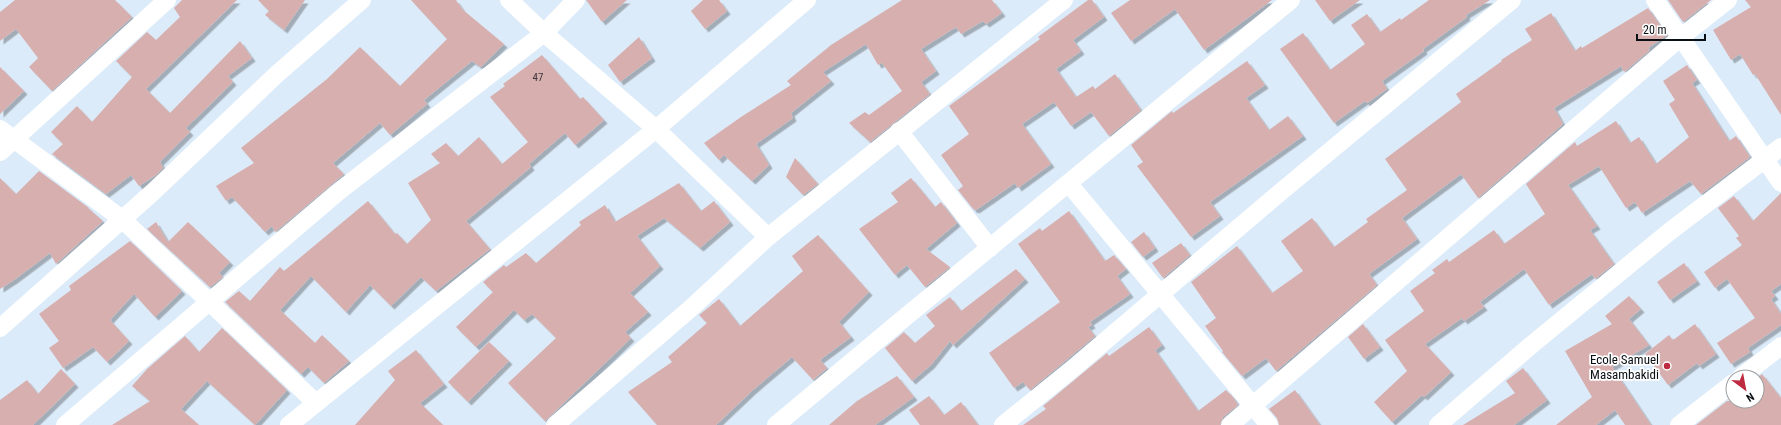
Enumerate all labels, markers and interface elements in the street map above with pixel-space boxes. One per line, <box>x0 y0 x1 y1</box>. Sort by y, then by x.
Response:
scale bar <box>1637 16 1705 42</box>
text: 20 m <box>1643 23 1667 37</box>
house number: 47 <box>533 71 543 84</box>
place label: Ecole Samuel Masambakidi <box>1590 352 1659 382</box>
marker: Ecole Samuel Masambakidi <box>1662 361 1672 371</box>
north arrow <box>1725 369 1765 409</box>
text: N <box>1744 390 1756 404</box>

